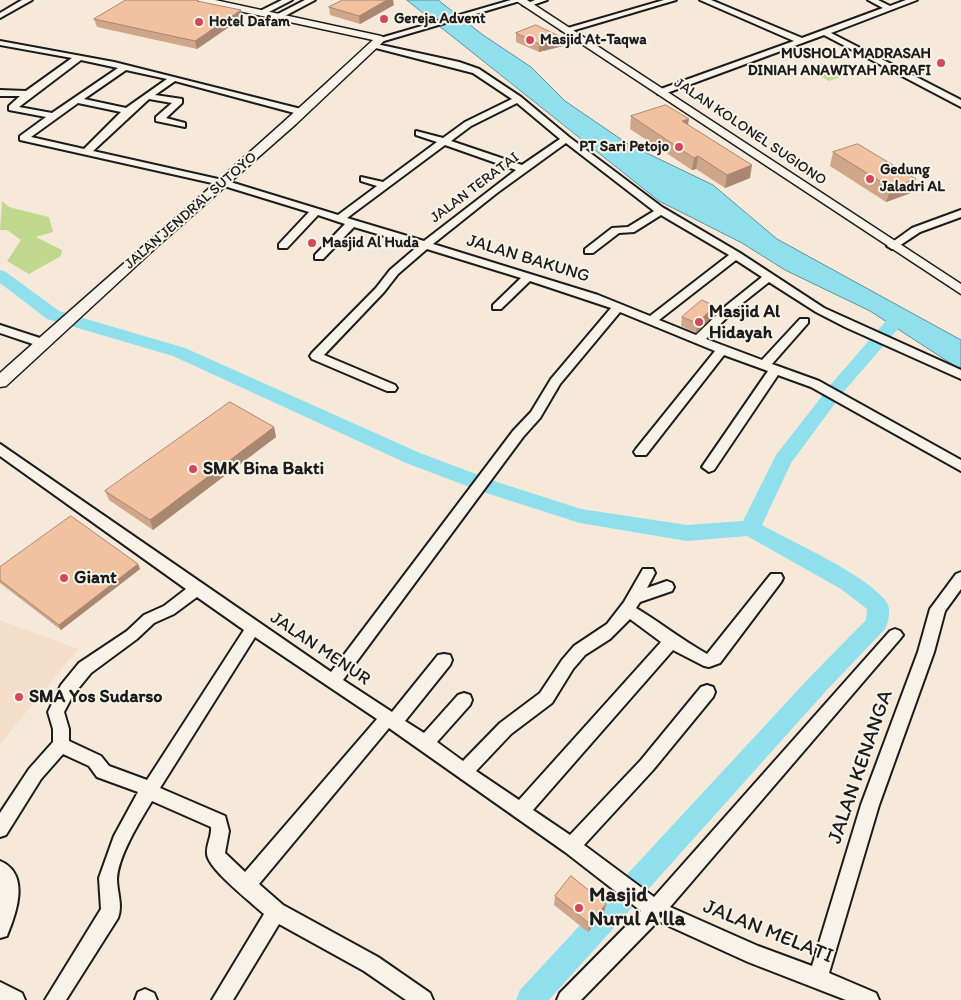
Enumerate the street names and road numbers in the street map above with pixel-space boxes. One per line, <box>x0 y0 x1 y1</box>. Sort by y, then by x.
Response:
street label: JALAN KOLONEL SUGIONO <box>670 74 830 190</box>
street label: JALAN JENDRAL SUTOYO <box>121 149 261 273</box>
street label: JALAN TERATAI <box>427 149 523 227</box>
street label: JALAN BAKUNG <box>464 230 592 288</box>
street label: JALAN MENUR <box>266 608 374 690</box>
street label: JALAN KENANGA <box>823 687 899 847</box>
street label: JALAN MELATI <box>699 894 837 970</box>

